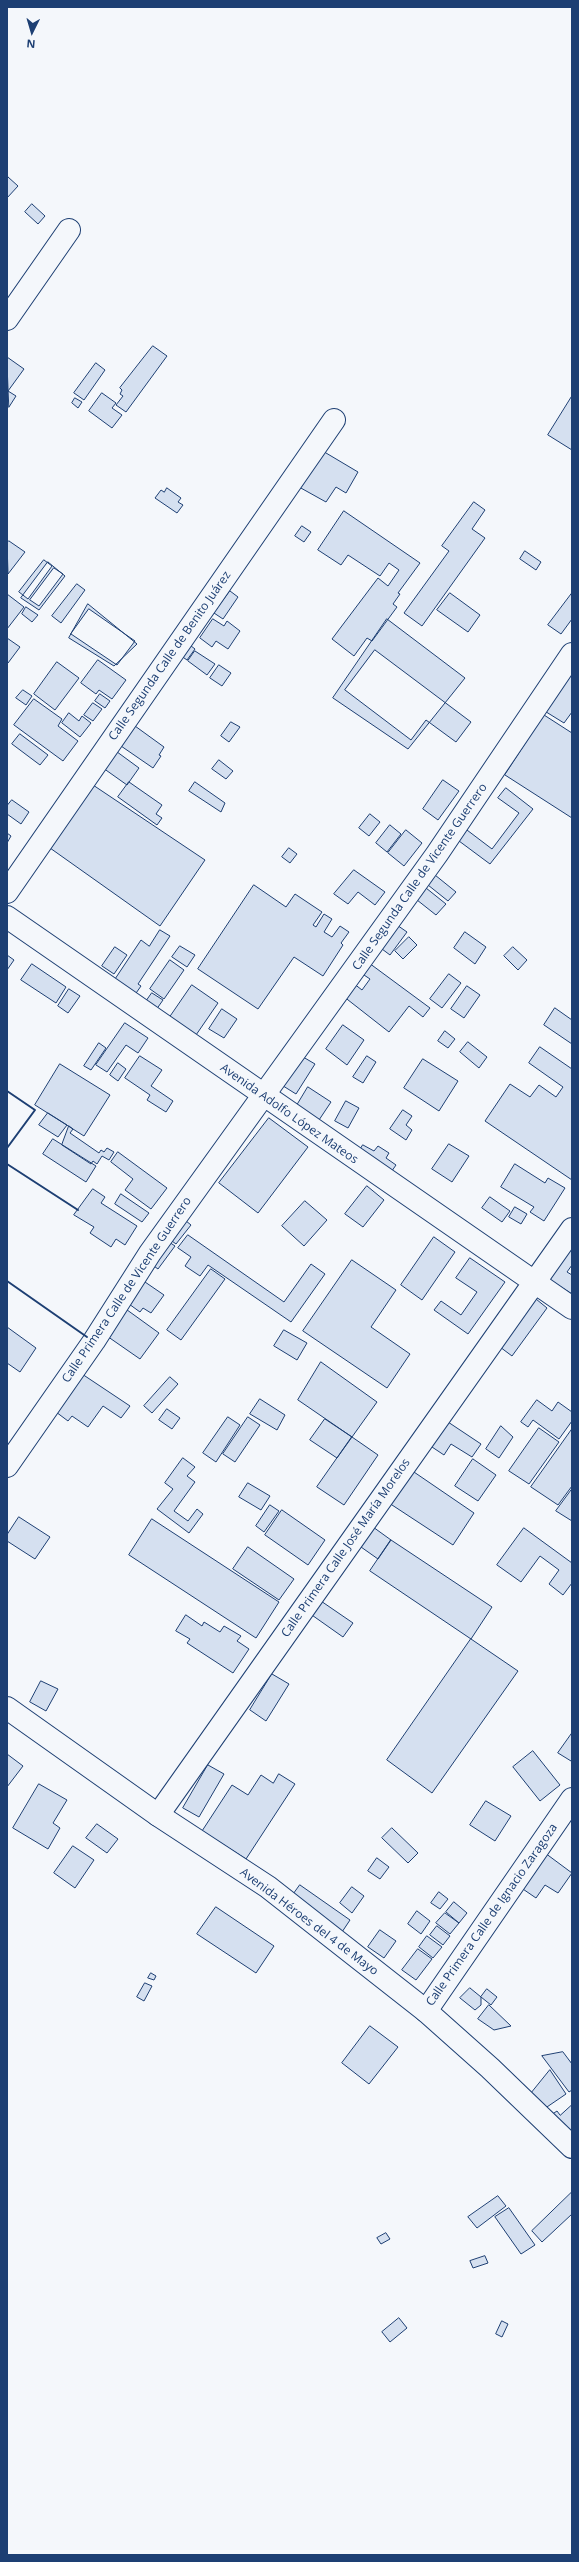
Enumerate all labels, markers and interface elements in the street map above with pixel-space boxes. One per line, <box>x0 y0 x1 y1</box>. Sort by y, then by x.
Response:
north arrow <box>12 12 52 52</box>
text: N <box>26 37 36 52</box>
street label: Calle Segunda Calle de Benito Juárez <box>106 569 234 743</box>
street label: Calle Segunda Calle de Vicente Guerrero <box>350 781 490 973</box>
street label: Avenida Adolfo López Mateos <box>217 1061 361 1167</box>
street label: Calle Primera Calle de Vicente Guerrero <box>59 1194 195 1386</box>
street label: Calle Primera Calle José María Morelos <box>279 1456 413 1640</box>
street label: Calle Primera Calle de Ignacio Zaragoza <box>423 1821 561 2009</box>
street label: Avenida Héroes del 4 de Mayo <box>237 1865 381 1979</box>

